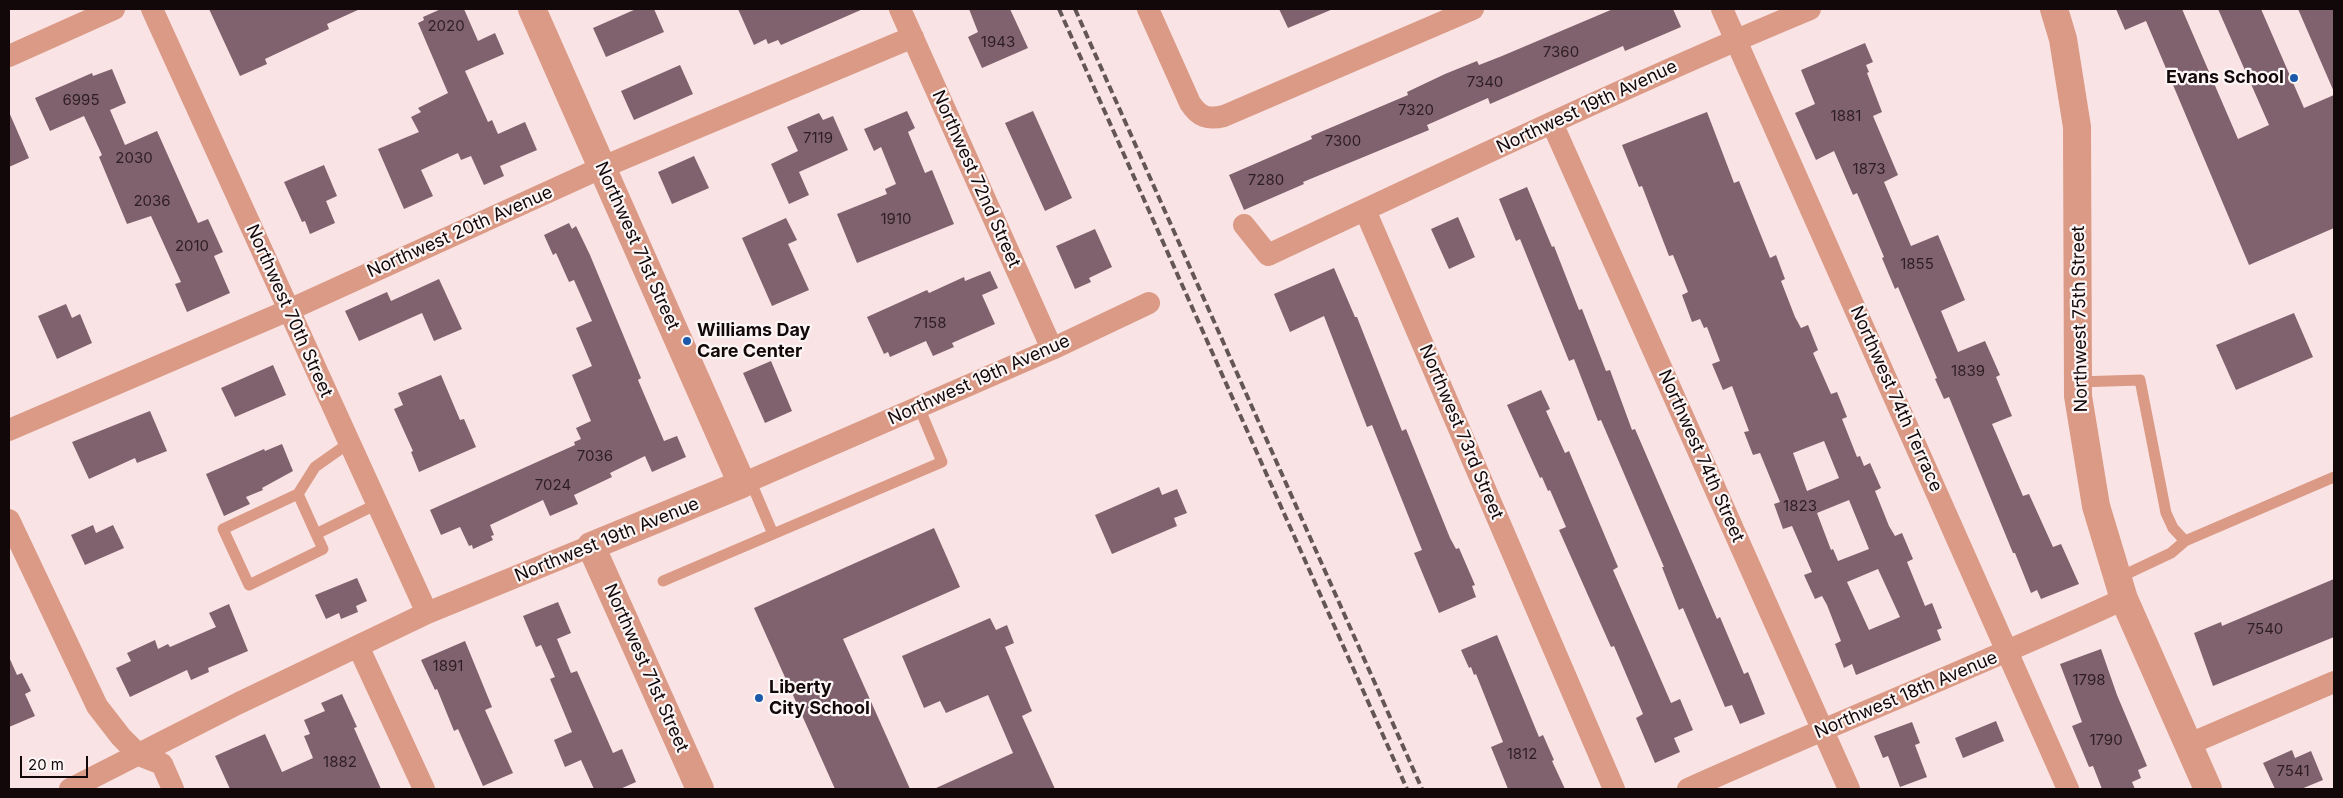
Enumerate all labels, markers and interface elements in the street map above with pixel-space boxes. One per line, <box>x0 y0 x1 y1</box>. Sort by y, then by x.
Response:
house number: 2020 <box>427 17 465 35</box>
house number: 1943 <box>981 33 1015 51</box>
house number: 7360 <box>1543 43 1579 61</box>
street label: Northwest 19th Avenue <box>1493 56 1681 158</box>
place label: Evans School <box>2166 67 2284 89</box>
marker: Evans School <box>2288 72 2300 84</box>
house number: 7340 <box>1467 73 1503 91</box>
street label: Northwest 72nd Street <box>927 87 1025 271</box>
house number: 6995 <box>62 91 100 109</box>
house number: 7320 <box>1398 101 1434 119</box>
house number: 1881 <box>1831 107 1861 125</box>
house number: 7119 <box>803 129 833 147</box>
house number: 7300 <box>1325 132 1361 150</box>
house number: 2030 <box>115 149 153 167</box>
street label: Northwest 71st Street <box>590 158 684 334</box>
house number: 1873 <box>1853 160 1885 178</box>
house number: 7280 <box>1248 171 1284 189</box>
street label: Northwest 20th Avenue <box>364 181 556 283</box>
house number: 2036 <box>133 192 171 210</box>
house number: 1910 <box>881 210 911 228</box>
street label: Northwest 70th Street <box>241 221 337 401</box>
street label: Northwest 75th Street <box>2068 226 2092 412</box>
house number: 2010 <box>175 237 209 255</box>
house number: 1855 <box>1900 255 1934 273</box>
street label: Northwest 74th Terrace <box>1845 303 1947 495</box>
house number: 7158 <box>914 314 946 332</box>
place label: Williams Day Care Center <box>697 320 810 362</box>
street label: Northwest 19th Avenue <box>885 330 1073 430</box>
marker: Williams Day Care Center <box>681 335 693 347</box>
street label: Northwest 73rd Street <box>1414 341 1508 523</box>
house number: 1839 <box>1951 362 1985 380</box>
street label: Northwest 74th Street <box>1653 366 1749 546</box>
house number: 7036 <box>577 447 613 465</box>
house number: 7024 <box>535 476 571 494</box>
street label: Northwest 19th Avenue <box>512 493 702 587</box>
house number: 1823 <box>1783 497 1817 515</box>
street label: Northwest 71st Street <box>599 580 693 756</box>
house number: 7540 <box>2247 620 2283 638</box>
street label: Northwest 18th Avenue <box>1811 647 2001 743</box>
house number: 1891 <box>433 657 463 675</box>
house number: 1798 <box>2072 671 2106 689</box>
place label: Liberty City School <box>769 677 870 720</box>
marker: Liberty City School <box>753 692 765 704</box>
house number: 1790 <box>2089 731 2123 749</box>
house number: 1812 <box>1507 745 1537 763</box>
scale bar <box>22 746 90 778</box>
house number: 1882 <box>323 753 357 771</box>
text: 20 m <box>28 755 64 774</box>
house number: 7541 <box>2277 762 2309 780</box>

